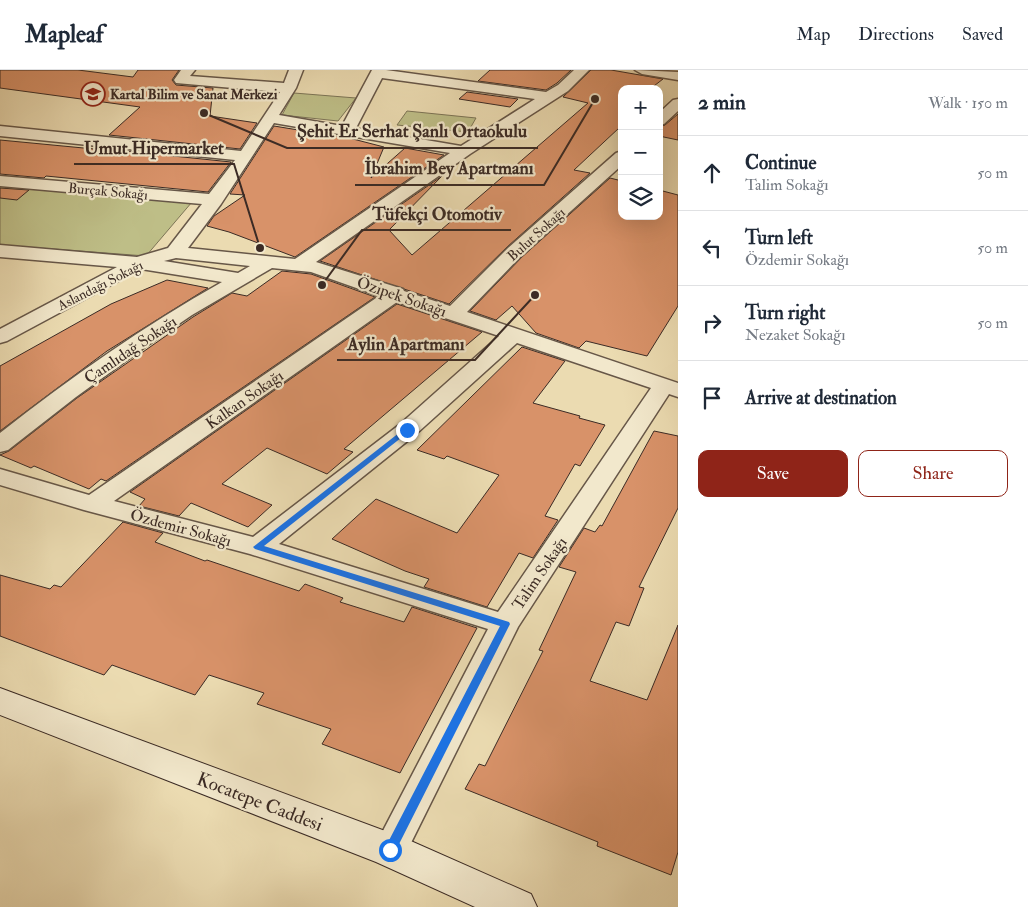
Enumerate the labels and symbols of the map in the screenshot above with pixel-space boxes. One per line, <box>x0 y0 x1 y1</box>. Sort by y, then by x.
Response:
school or university icon: Kartal Bilim ve Sanat Merkezi <box>80 81 106 107</box>
place label: Kartal Bilim ve Sanat Merkezi <box>110 86 278 103</box>
callout: Şehit Er Serhat Şanlı Ortaokulu <box>287 115 538 148</box>
text: Şehit Er Serhat Şanlı Ortaokulu <box>297 120 528 143</box>
callout: Umut Hipermarket <box>74 131 234 164</box>
text: Umut Hipermarket <box>84 137 224 160</box>
callout: İbrahim Bey Apartmanı <box>355 152 544 185</box>
text: İbrahim Bey Apartmanı <box>364 156 534 180</box>
street label: Burçak Sokağı <box>67 180 149 203</box>
callout: Tüfekçi Otomotiv <box>362 197 511 230</box>
text: Tüfekçi Otomotiv <box>371 203 503 226</box>
street label: Bulut Sokağı <box>504 204 569 265</box>
street label: Aslandağı Sokağı <box>54 256 146 315</box>
street label: Özipek Sokağı <box>354 272 449 323</box>
street label: Çamlıdağ Sokağı <box>80 311 181 388</box>
callout: Aylin Apartmanı <box>337 327 475 360</box>
text: Aylin Apartmanı <box>346 333 465 356</box>
street label: Kalkan Sokağı <box>202 366 287 434</box>
route end <box>396 419 419 442</box>
street label: Özdemir Sokağı <box>128 505 234 551</box>
street label: Talim Sokağı <box>508 533 571 614</box>
street label: Kocatepe Caddesi <box>193 767 326 838</box>
route start <box>379 839 402 862</box>

